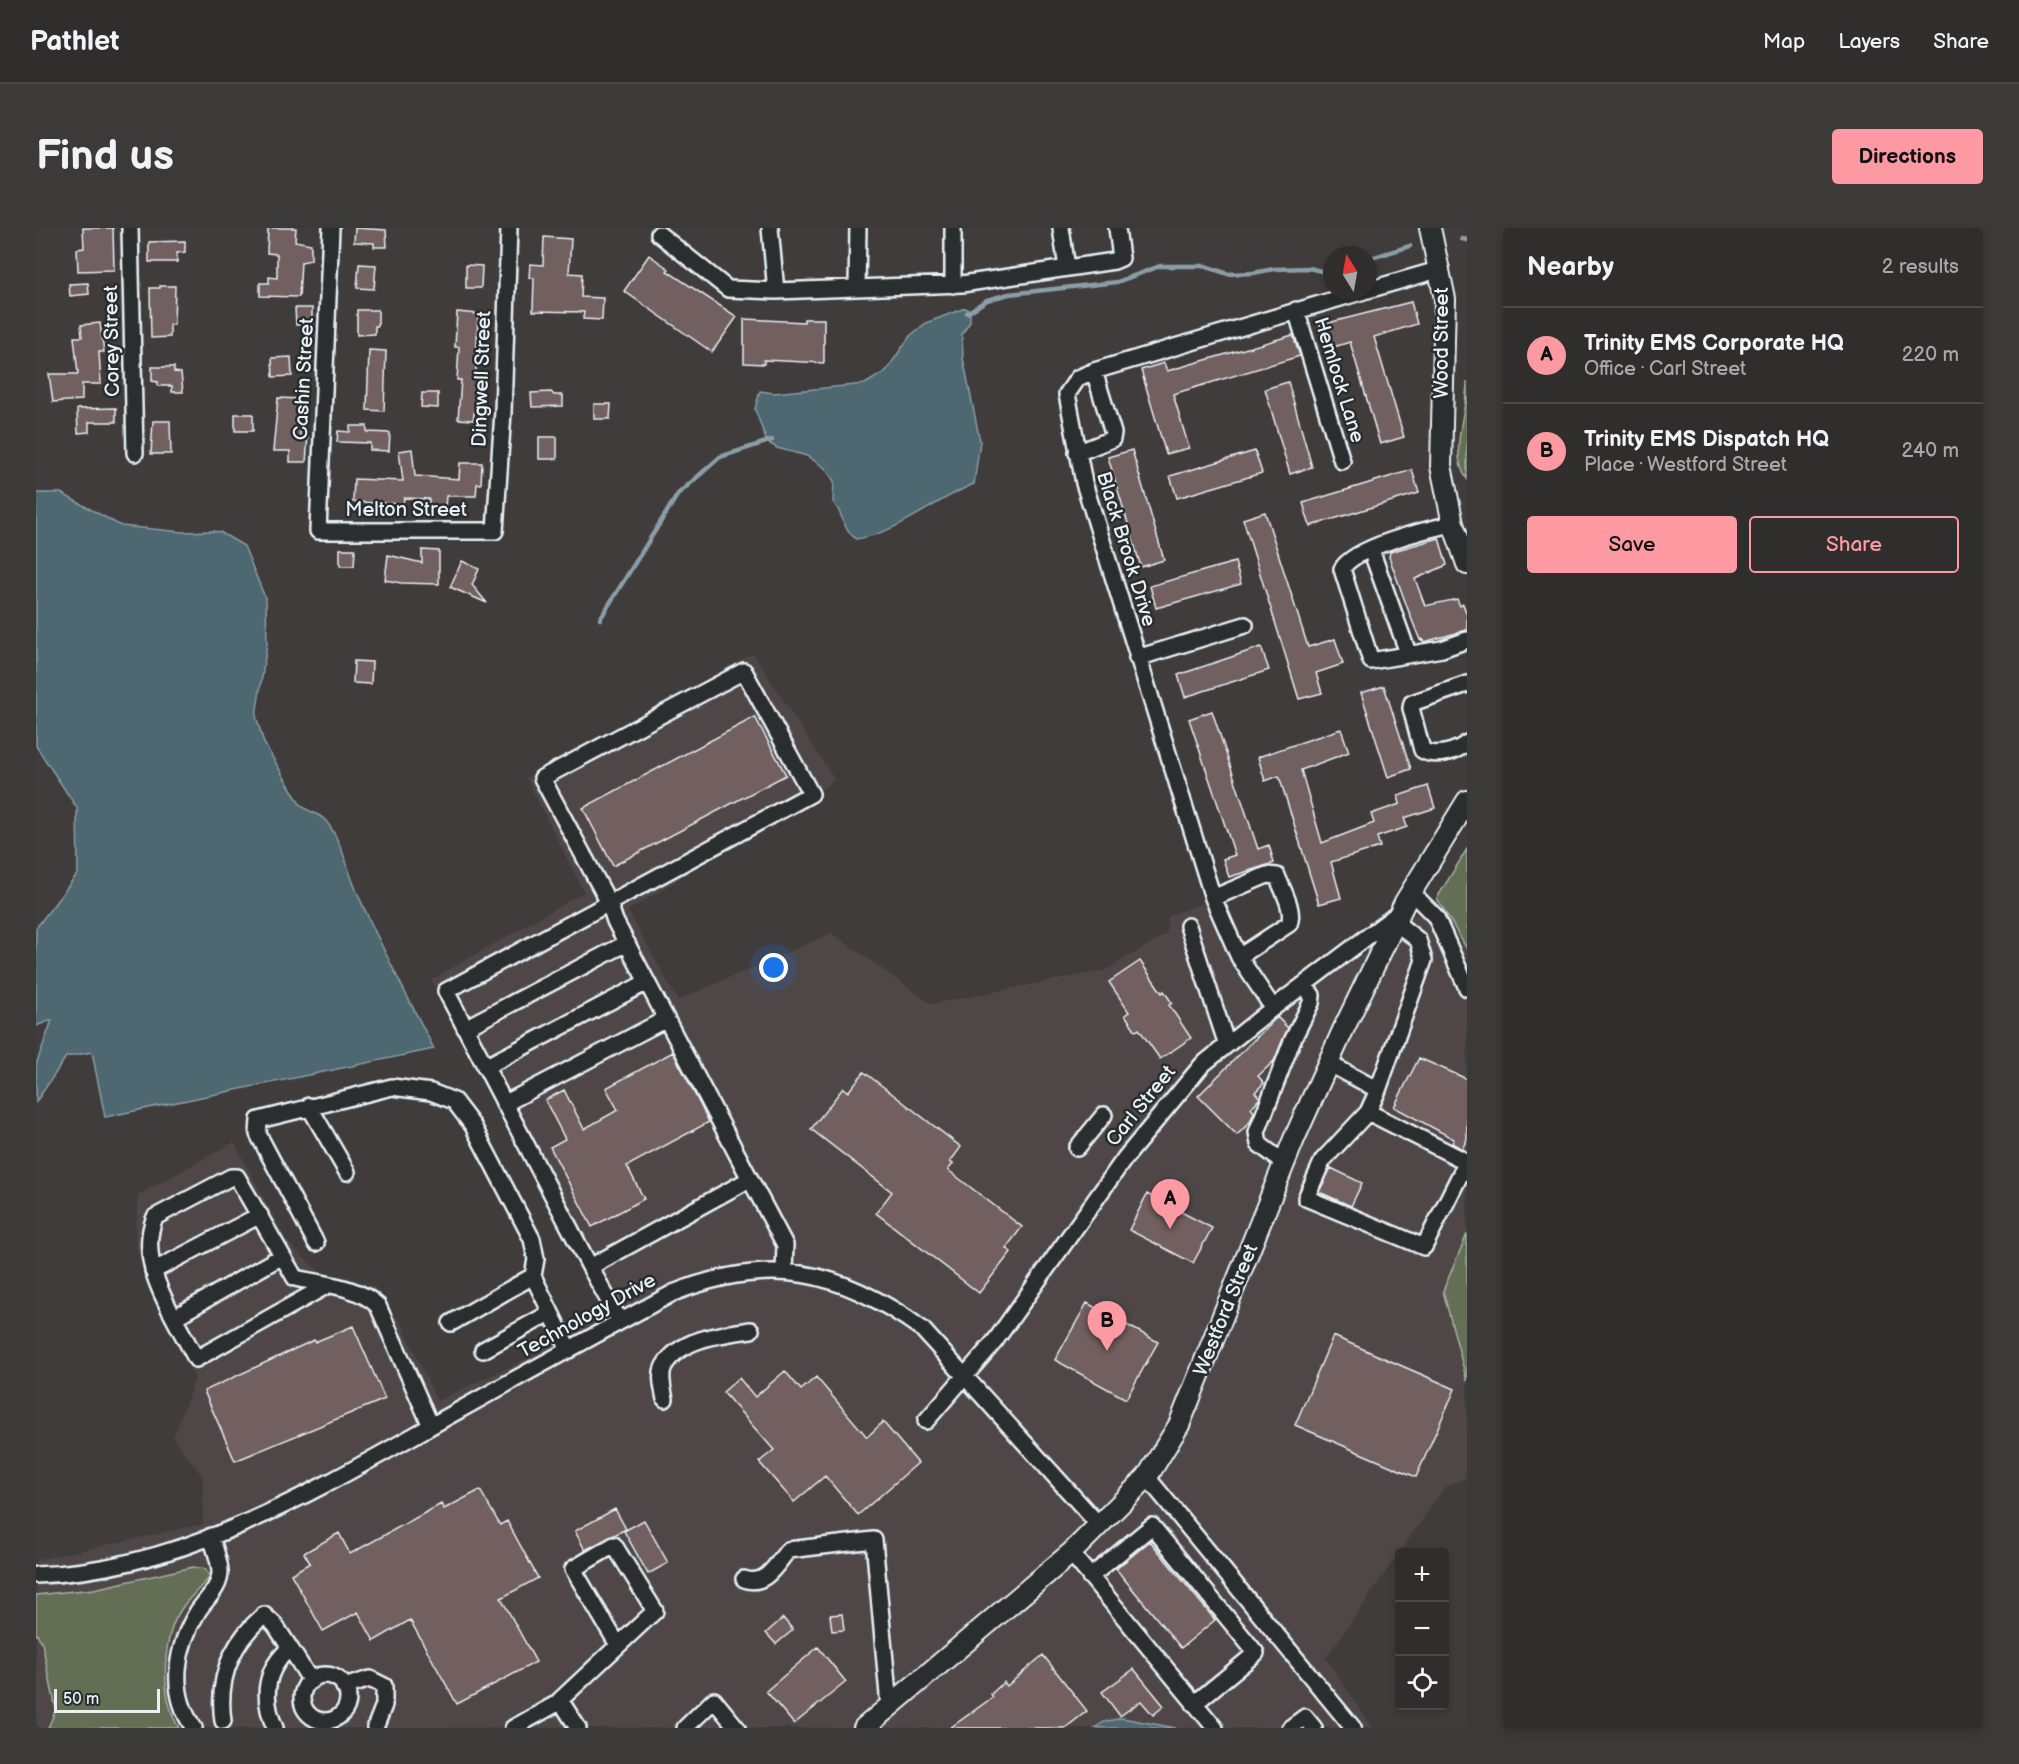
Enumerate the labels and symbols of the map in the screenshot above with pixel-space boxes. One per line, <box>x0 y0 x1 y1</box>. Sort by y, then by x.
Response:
north arrow <box>1323 246 1377 300</box>
street label: Corey Street <box>99 285 125 397</box>
street label: Wood Street <box>1430 287 1454 399</box>
street label: Dingwell Street <box>468 311 496 447</box>
street label: Hemlock Lane <box>1309 314 1370 446</box>
street label: Cashin Street <box>289 317 319 441</box>
street label: Black Brook Drive <box>1091 469 1161 629</box>
street label: Melton Street <box>345 498 467 522</box>
your location <box>759 953 788 982</box>
street label: Carl Street <box>1101 1061 1181 1151</box>
pin: A <box>1150 1180 1190 1229</box>
street label: Westford Street <box>1189 1241 1263 1379</box>
street label: Technology Drive <box>514 1268 660 1364</box>
pin: B <box>1088 1302 1126 1351</box>
scale bar <box>54 1686 160 1714</box>

